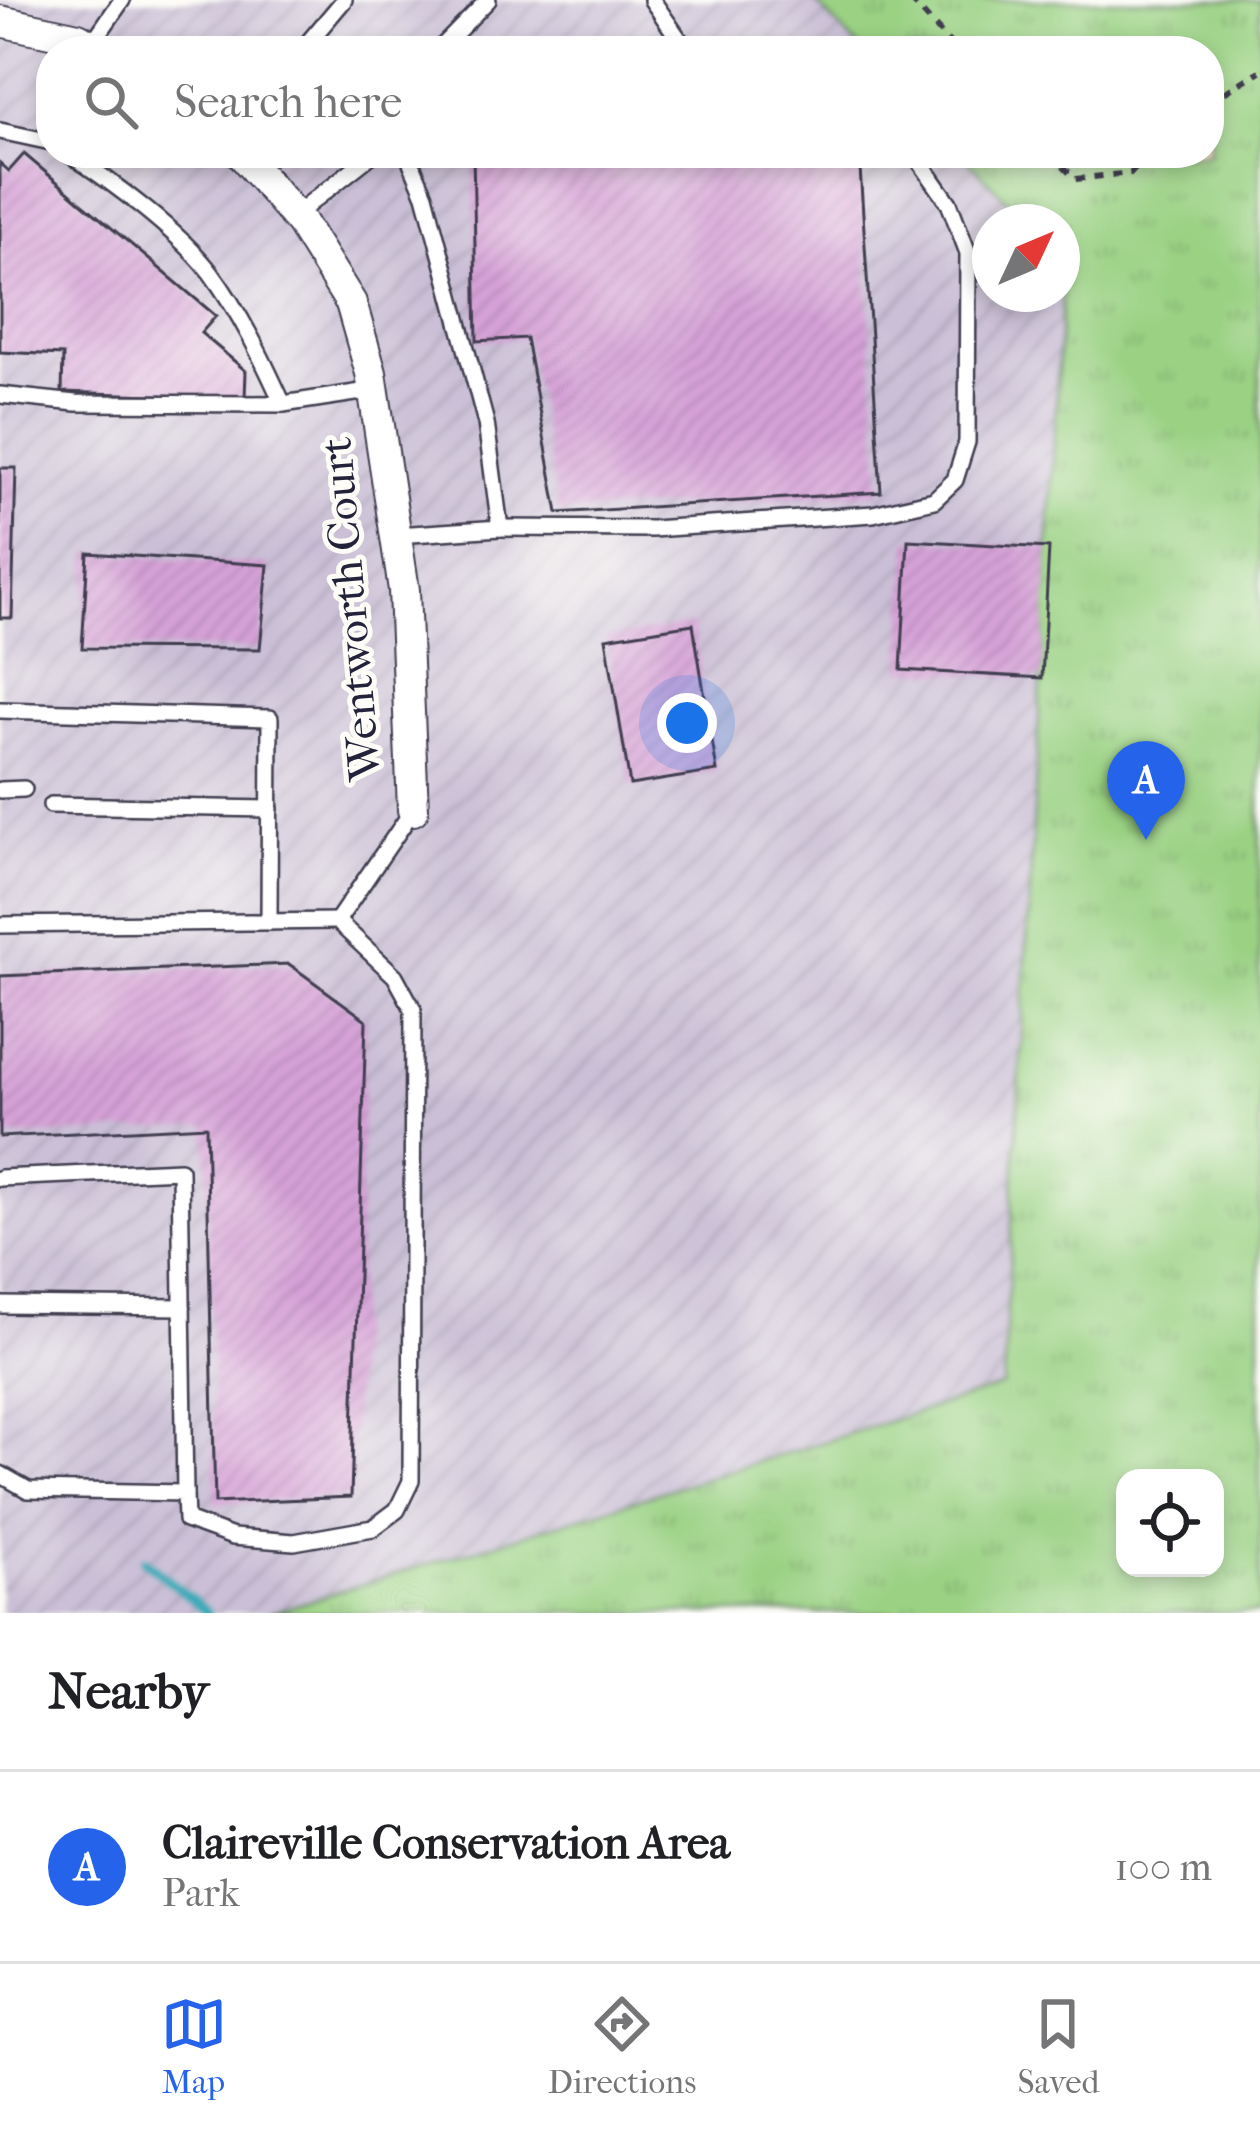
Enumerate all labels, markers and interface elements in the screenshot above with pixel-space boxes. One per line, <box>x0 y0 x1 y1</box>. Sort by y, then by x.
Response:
search box <box>36 36 1224 168</box>
icon: search <box>78 69 144 135</box>
text: Search here <box>174 76 402 129</box>
north arrow <box>972 204 1080 312</box>
street label: Wentworth Court <box>310 435 392 784</box>
your location <box>657 693 717 753</box>
pin: A <box>1107 741 1185 840</box>
map controls <box>1116 1469 1224 1577</box>
button: locate <box>1116 1469 1224 1577</box>
text: Nearby <box>48 1661 209 1721</box>
text: Claireville Conservation Area <box>162 1817 730 1870</box>
text: A <box>74 1844 100 1890</box>
text: 100 m <box>1114 1844 1212 1890</box>
text: Park <box>162 1870 240 1916</box>
tab: Map <box>161 1991 227 2102</box>
tab: Directions <box>548 1991 696 2102</box>
tab: Saved <box>1018 1991 1099 2102</box>

